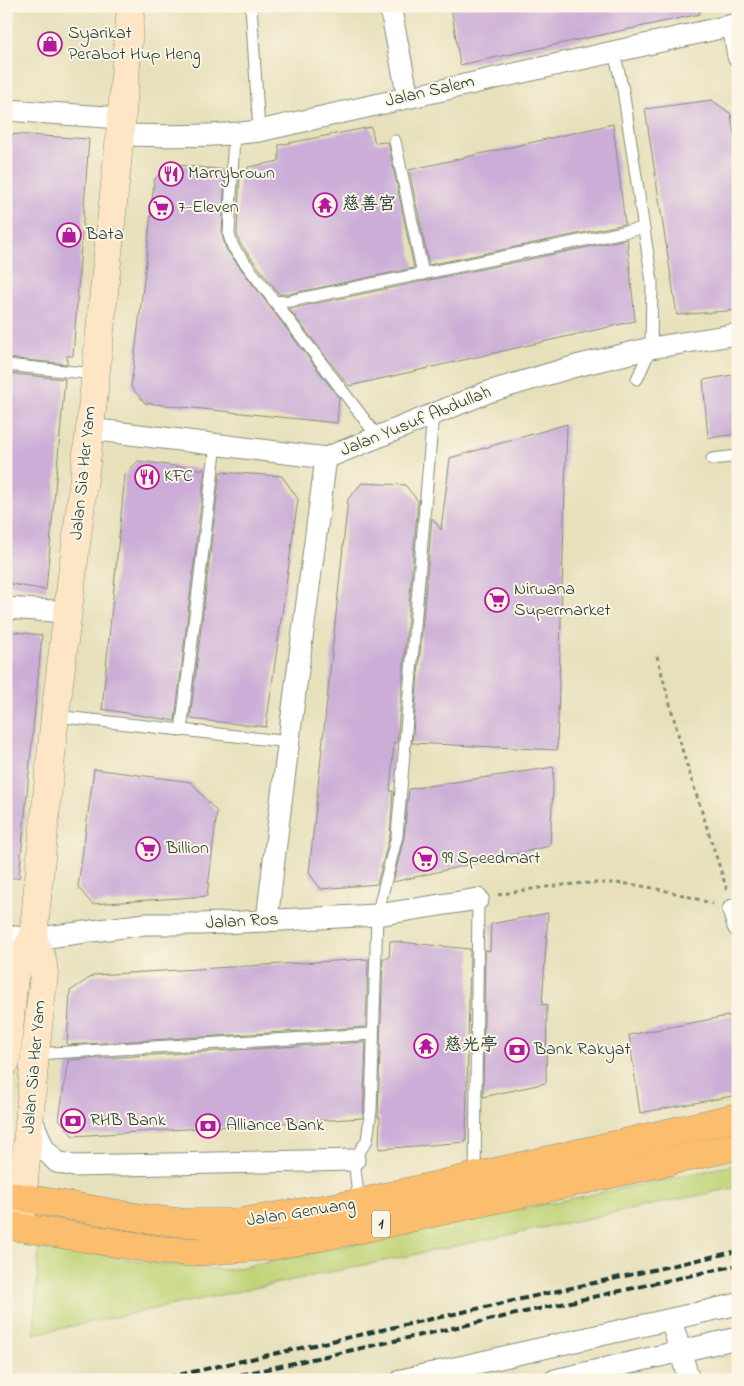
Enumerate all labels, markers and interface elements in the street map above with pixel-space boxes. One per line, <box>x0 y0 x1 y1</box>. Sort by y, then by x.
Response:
place label: Syarikat Perabot Hup Heng <box>68 21 201 69</box>
shop icon: Syarikat Perabot Hup Heng <box>37 31 63 57</box>
street label: Jalan Salem <box>383 69 477 115</box>
restaurant icon: Marrybrown <box>158 161 184 187</box>
place label: Marrybrown <box>188 161 275 187</box>
temple icon: 慈善宫 <box>312 192 338 218</box>
place label: 慈善宫 <box>342 192 396 218</box>
supermarket icon: 7-Eleven <box>148 195 174 221</box>
place label: 7-Eleven <box>178 195 239 221</box>
shop icon: Bata <box>56 222 82 248</box>
place label: Bata <box>85 222 124 248</box>
street label: Jalan Yusuf Abdullah <box>337 380 495 464</box>
street label: Jalan Sia Her Yam <box>64 405 104 541</box>
restaurant icon: KFC <box>134 464 160 490</box>
place label: KFC <box>164 464 193 490</box>
place label: Nirwana Supermarket <box>514 577 611 624</box>
supermarket icon: Nirwana Supermarket <box>484 587 510 613</box>
supermarket icon: Billion <box>135 836 161 862</box>
place label: Billion <box>165 836 209 862</box>
supermarket icon: 99 Speedmart <box>412 846 438 872</box>
place label: 99 Speedmart <box>442 846 540 872</box>
street label: Jalan Ros <box>205 907 279 937</box>
street label: Jalan Sia Her Yam <box>16 999 54 1135</box>
temple icon: 慈光亭 <box>413 1033 439 1059</box>
place label: 慈光亭 <box>444 1033 498 1059</box>
bank icon: Bank Rakyat <box>504 1037 530 1063</box>
place label: Bank Rakyat <box>533 1037 630 1063</box>
bank icon: RHB Bank <box>60 1108 86 1134</box>
place label: RHB Bank <box>90 1108 166 1134</box>
bank icon: Alliance Bank <box>195 1113 221 1139</box>
place label: Alliance Bank <box>226 1113 324 1139</box>
street label: Jalan Genuang <box>245 1192 357 1235</box>
road number: 1 <box>372 1210 390 1238</box>

